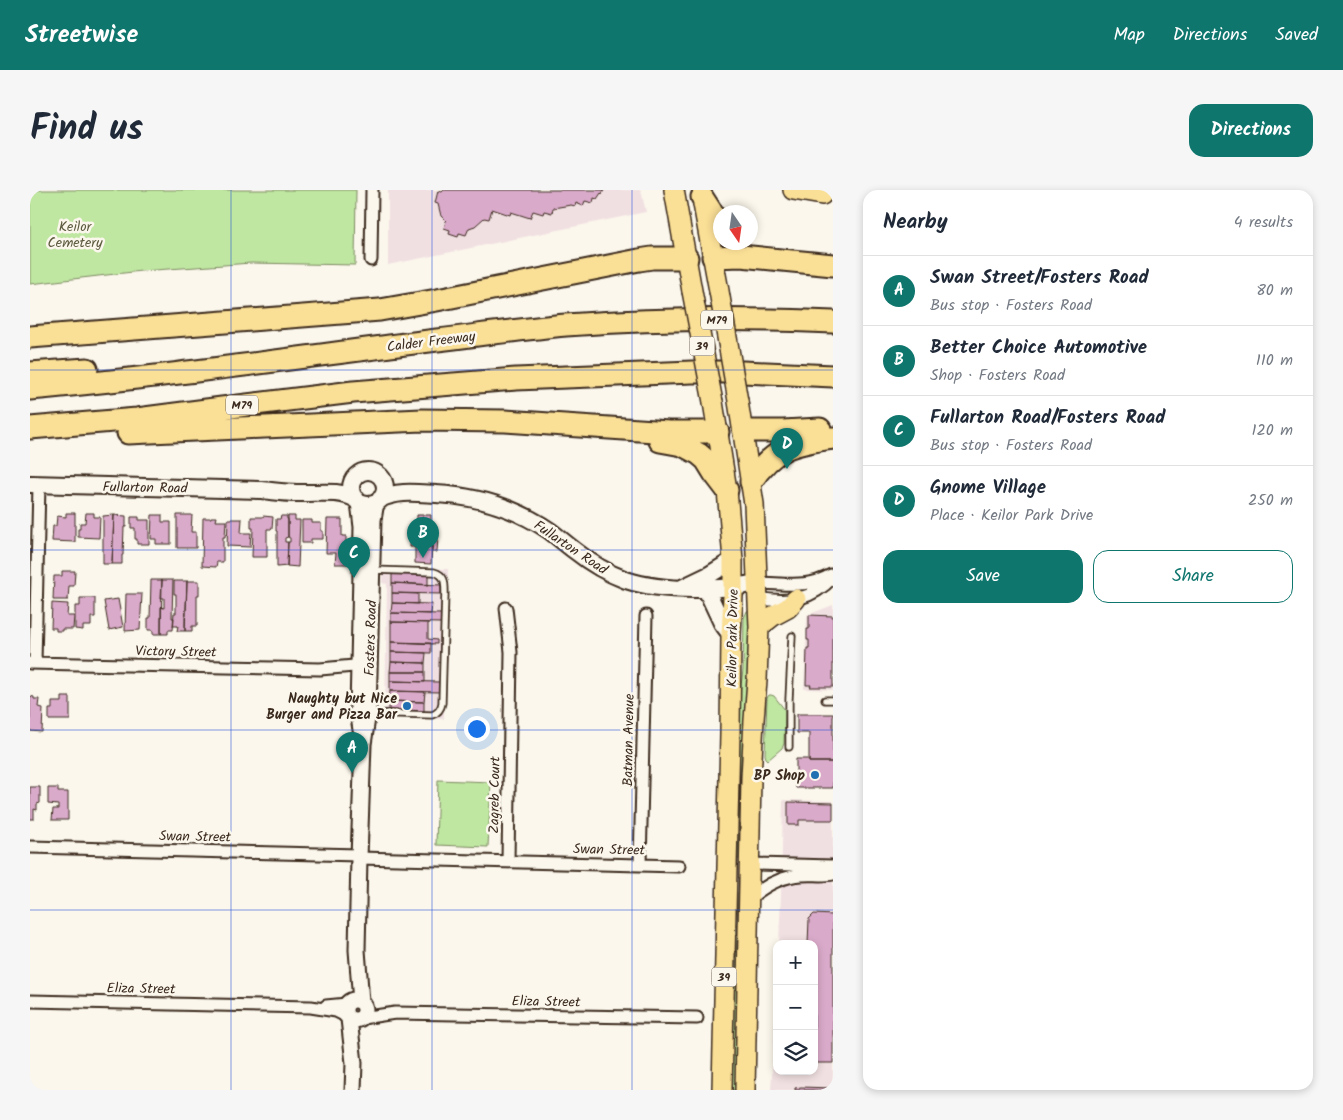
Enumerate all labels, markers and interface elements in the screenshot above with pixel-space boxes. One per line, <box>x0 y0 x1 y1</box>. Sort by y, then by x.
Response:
text: Streetwise <box>25 16 138 55</box>
text: Map <box>1113 21 1145 50</box>
text: Directions <box>1173 21 1247 50</box>
text: Saved <box>1275 21 1318 50</box>
text: Find us <box>30 102 143 158</box>
button: Directions <box>1189 104 1313 157</box>
north arrow <box>713 205 758 250</box>
text: Nearby <box>883 206 948 239</box>
text: 4 results <box>1234 210 1293 235</box>
park label: Keilor Cemetery <box>47 216 103 254</box>
text: Swan Street/Fosters Road <box>930 263 1149 293</box>
text: A <box>894 278 904 303</box>
text: 80 m <box>1256 278 1293 303</box>
text: Bus stop · Fosters Road <box>930 293 1092 318</box>
road number: M79 <box>701 310 733 330</box>
street label: Calder Freeway <box>386 326 477 358</box>
text: Better Choice Automotive <box>930 333 1147 363</box>
road number: 39 <box>690 336 714 356</box>
text: B <box>894 348 904 373</box>
text: 110 m <box>1256 348 1293 373</box>
text: Shop · Fosters Road <box>930 363 1065 388</box>
road number: M79 <box>226 396 258 414</box>
text: Fullarton Road/Fosters Road <box>930 403 1165 433</box>
text: C <box>894 418 904 443</box>
text: 120 m <box>1252 418 1293 443</box>
pin: D <box>771 428 803 469</box>
text: Bus stop · Fosters Road <box>930 433 1092 458</box>
text: Gnome Village <box>930 473 1046 503</box>
street label: Fullarton Road <box>102 476 189 500</box>
text: D <box>894 488 904 513</box>
text: 250 m <box>1248 488 1293 513</box>
text: Place · Keilor Park Drive <box>930 503 1093 528</box>
street label: Fullarton Road <box>529 515 613 581</box>
pin: B <box>407 517 439 558</box>
pin: C <box>338 537 370 578</box>
button: Save <box>883 550 1083 603</box>
button: Share <box>1093 550 1293 603</box>
street label: Keilor Park Drive <box>721 588 745 687</box>
street label: Fosters Road <box>359 599 383 676</box>
street label: Victory Street <box>135 640 217 664</box>
place label: Naughty but Nice Burger and Pizza Bar <box>266 688 398 726</box>
street label: Batman Avenue <box>617 693 641 787</box>
marker: Naughty but Nice Burger and Pizza Bar <box>401 700 413 712</box>
your location <box>464 716 490 742</box>
pin: A <box>336 732 368 773</box>
street label: Zagreb Court <box>483 756 507 834</box>
place label: BP Shop <box>754 765 805 787</box>
marker: BP Shop <box>809 769 821 781</box>
street label: Swan Street <box>159 825 232 849</box>
street label: Swan Street <box>573 838 646 862</box>
map controls <box>773 940 818 1075</box>
button: + <box>773 940 818 985</box>
road number: 39 <box>712 968 736 986</box>
street label: Eliza Street <box>106 977 176 1001</box>
button: − <box>773 985 818 1030</box>
street label: Eliza Street <box>511 990 581 1014</box>
button: layers <box>773 1030 818 1075</box>

